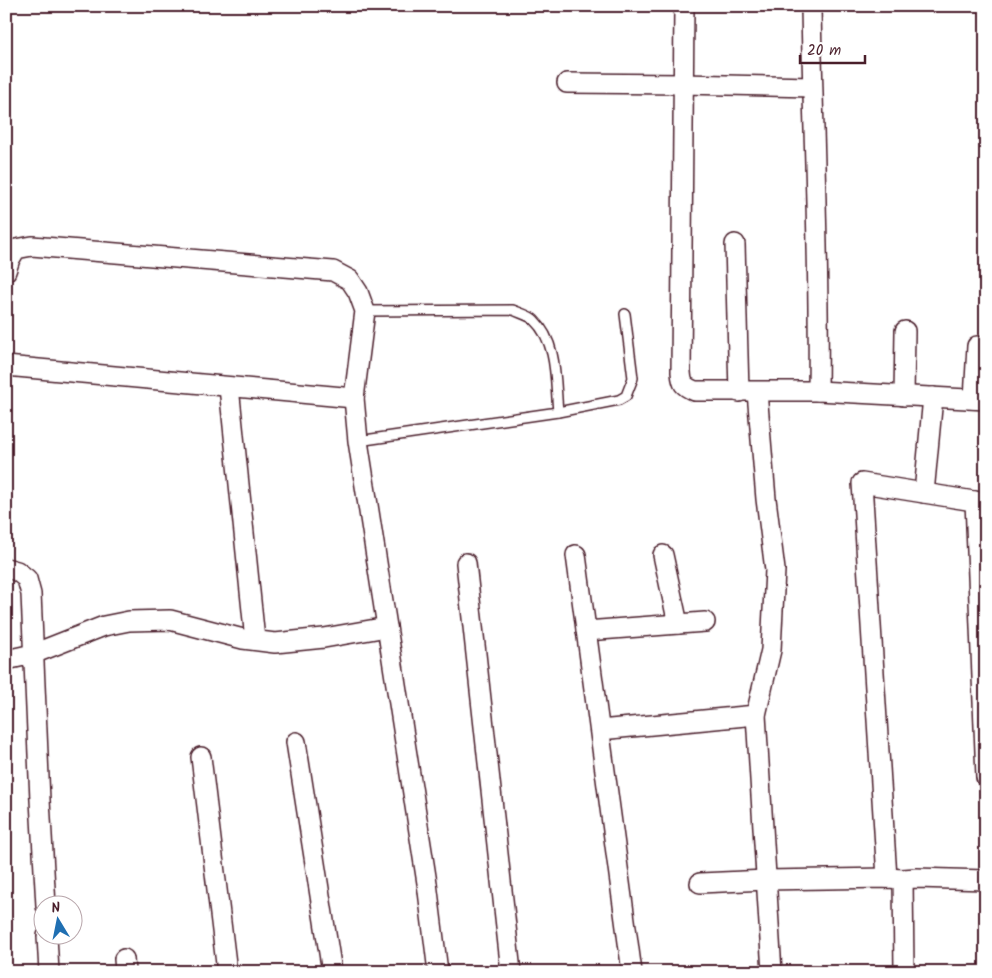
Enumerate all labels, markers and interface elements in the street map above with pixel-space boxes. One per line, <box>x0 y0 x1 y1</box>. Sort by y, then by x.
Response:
scale bar <box>800 32 864 64</box>
text: 20 m <box>807 39 841 63</box>
north arrow <box>32 896 82 946</box>
text: N <box>50 897 62 920</box>

